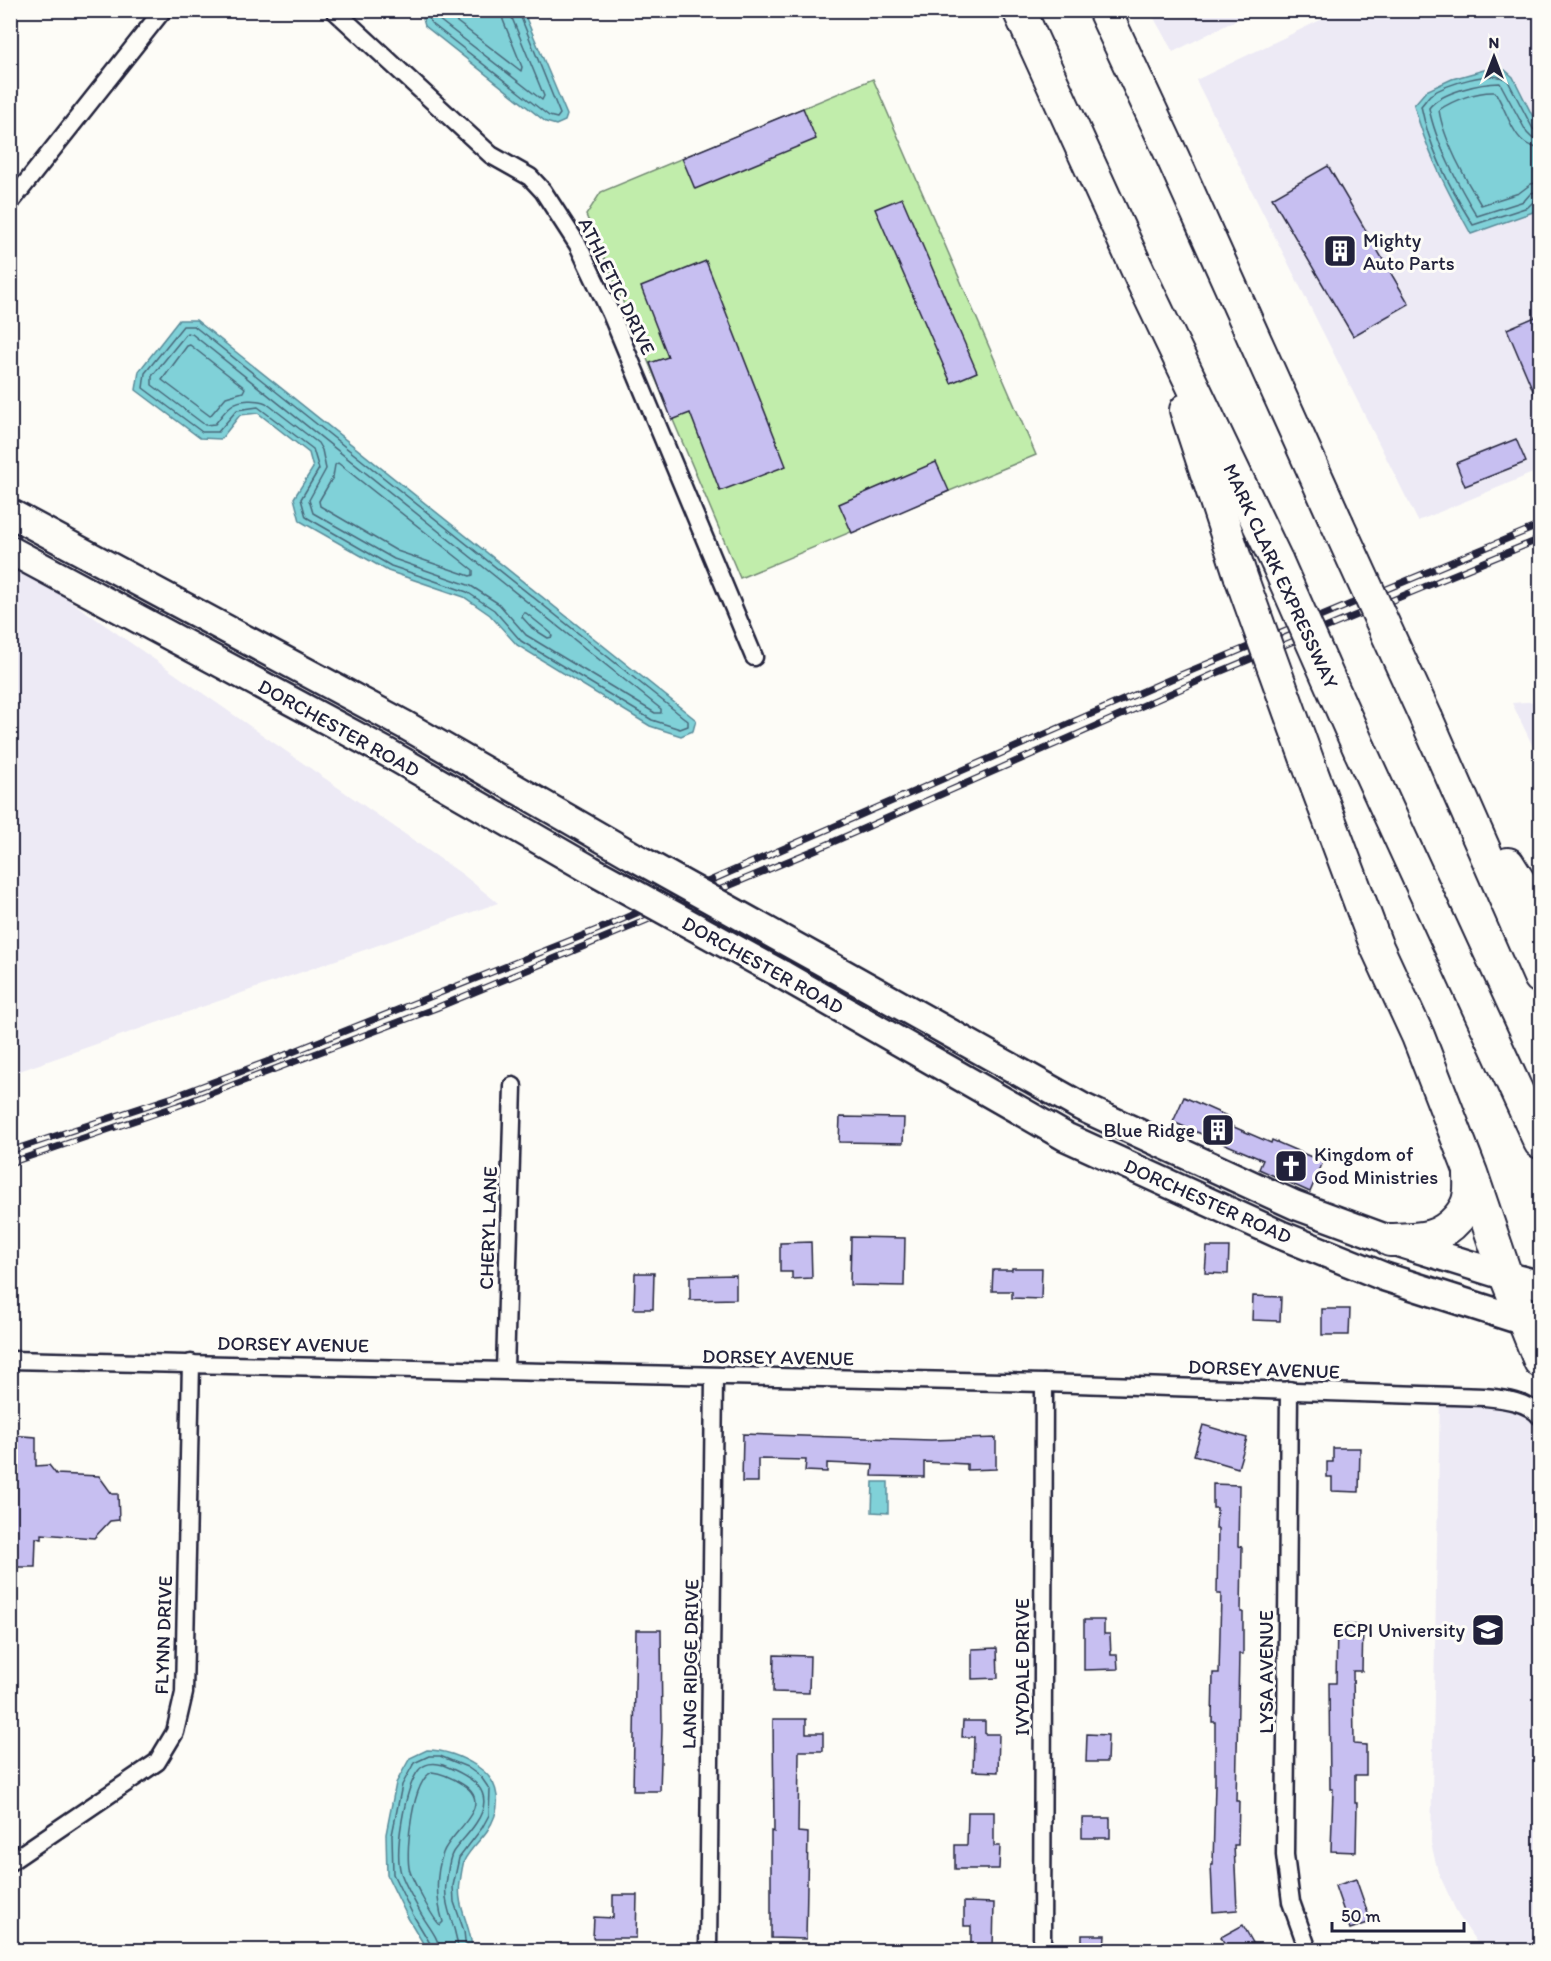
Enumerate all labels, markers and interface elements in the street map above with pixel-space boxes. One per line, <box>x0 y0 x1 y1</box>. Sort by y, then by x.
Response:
north arrow <box>1464 27 1524 87</box>
text: N <box>1489 33 1499 52</box>
street label: ATHLETIC DRIVE <box>573 213 661 359</box>
place label: Mighty Auto Parts <box>1363 228 1455 275</box>
building icon: Mighty Auto Parts <box>1322 233 1358 269</box>
street label: MARK CLARK EXPRESSWAY <box>1218 460 1344 693</box>
street label: DORCHESTER ROAD <box>254 674 424 782</box>
street label: DORCHESTER ROAD <box>678 911 848 1019</box>
building icon: Blue Ridge <box>1200 1112 1236 1148</box>
place label: Blue Ridge <box>1103 1118 1195 1142</box>
place label: Kingdom of God Ministries <box>1314 1142 1438 1189</box>
church icon: Kingdom of God Ministries <box>1273 1148 1309 1184</box>
street label: DORCHESTER ROAD <box>1120 1153 1296 1249</box>
street label: CHERYL LANE <box>474 1166 502 1290</box>
street label: DORSEY AVENUE <box>217 1331 369 1357</box>
street label: DORSEY AVENUE <box>702 1344 854 1370</box>
street label: DORSEY AVENUE <box>1188 1354 1340 1384</box>
street label: FLYNN DRIVE <box>149 1575 177 1695</box>
street label: LANG RIDGE DRIVE <box>677 1579 703 1749</box>
street label: IVYDALE DRIVE <box>1010 1598 1034 1736</box>
street label: LYSA AVENUE <box>1254 1610 1278 1734</box>
school or university icon: ECPI University <box>1470 1612 1506 1648</box>
place label: ECPI University <box>1333 1618 1466 1642</box>
scale bar <box>1332 1895 1464 1933</box>
text: 50 m <box>1341 1905 1381 1927</box>

